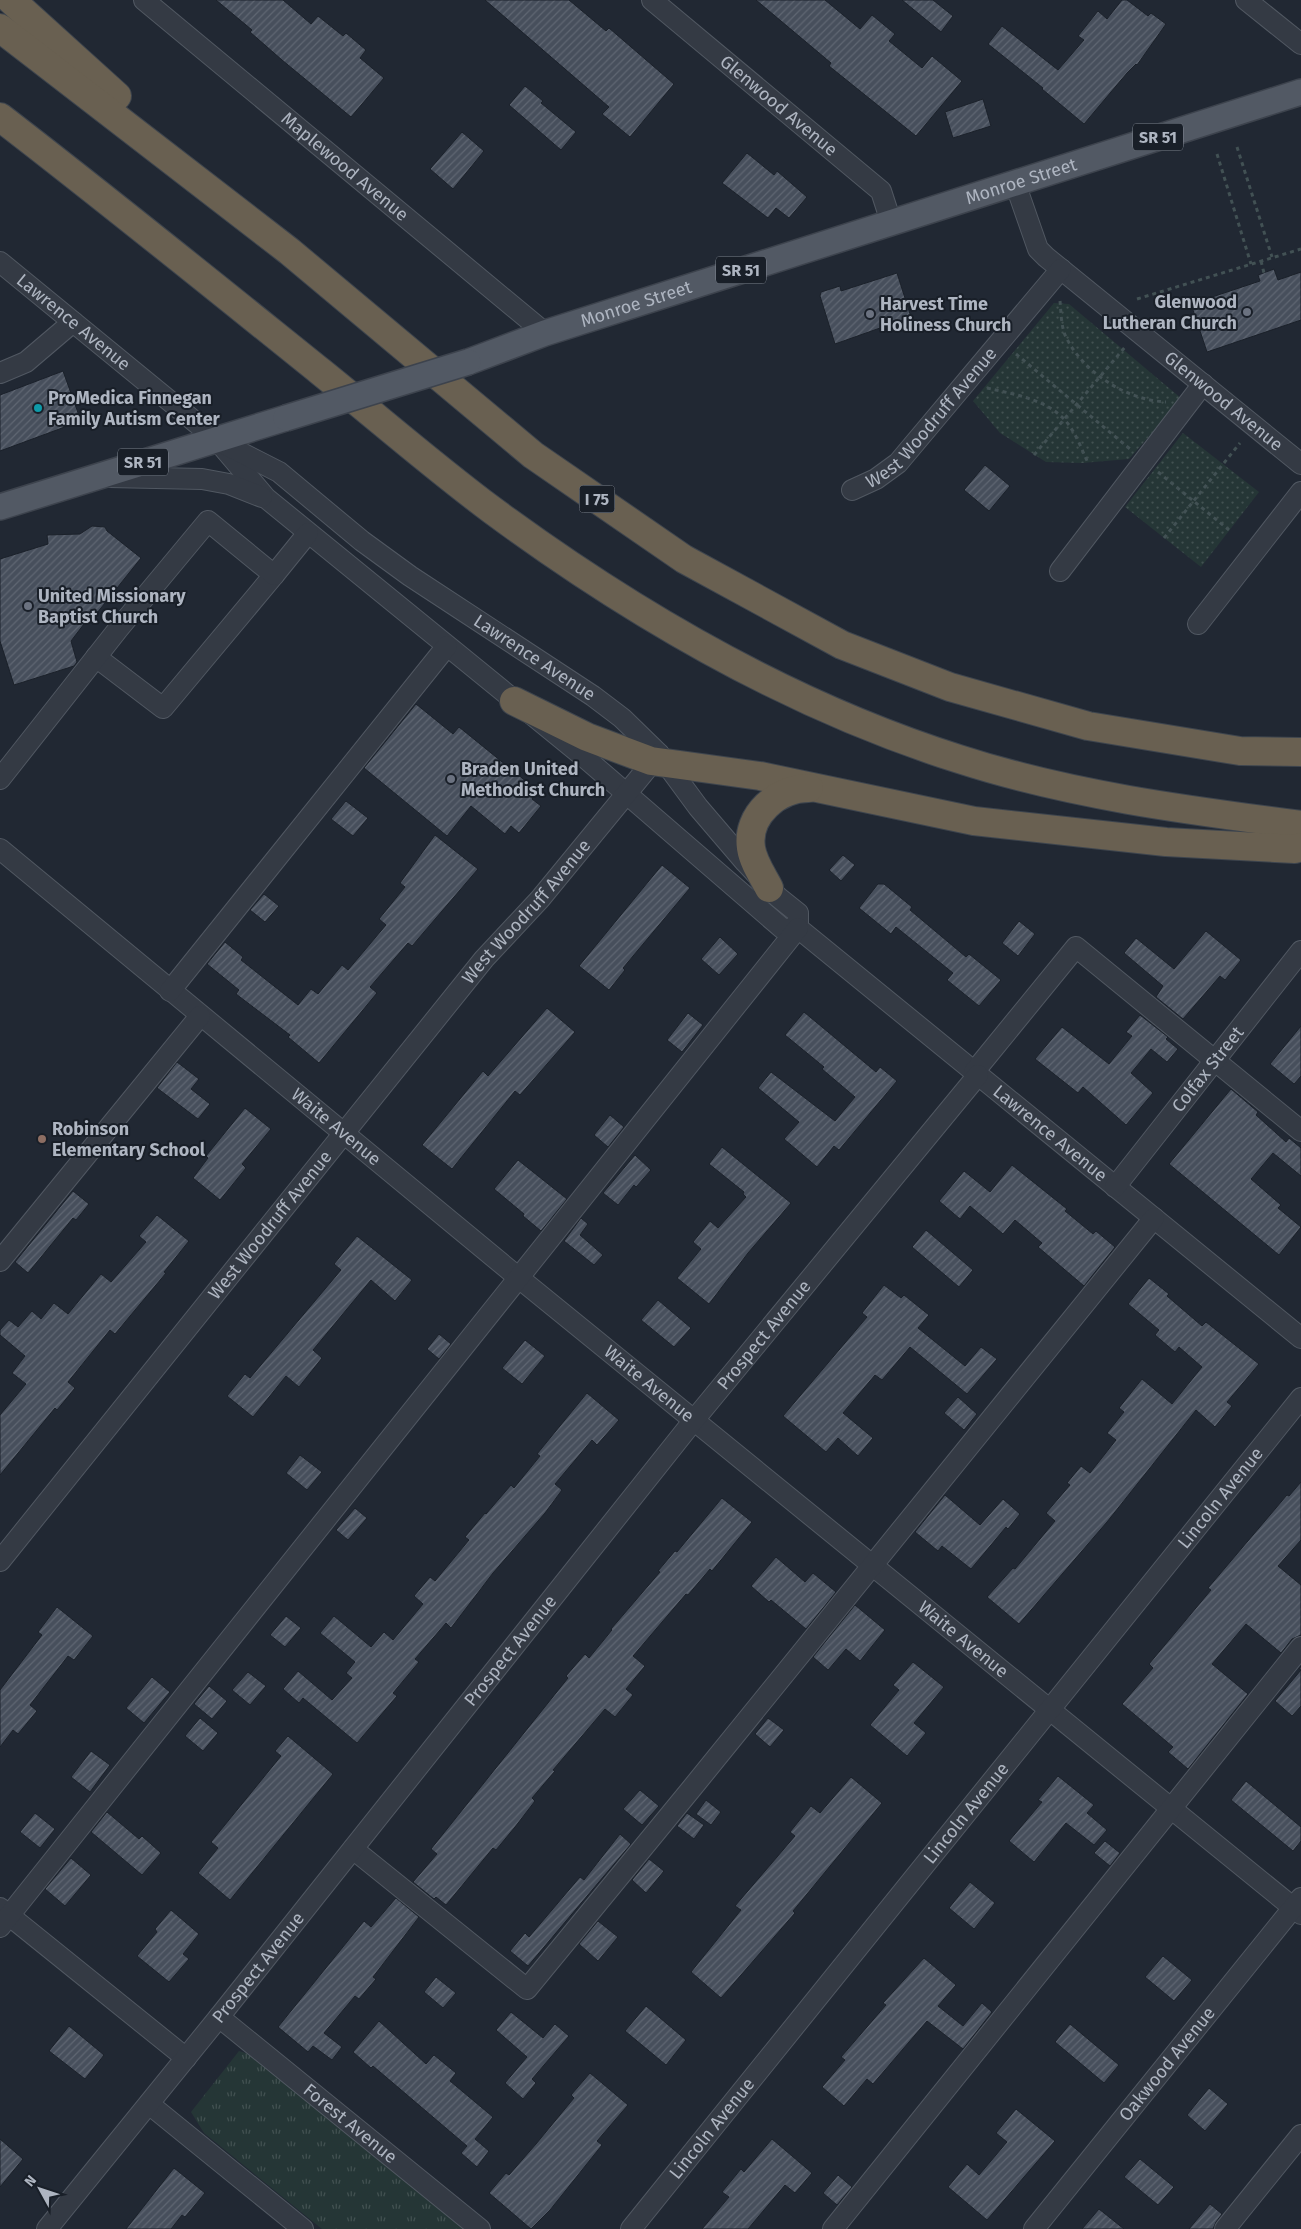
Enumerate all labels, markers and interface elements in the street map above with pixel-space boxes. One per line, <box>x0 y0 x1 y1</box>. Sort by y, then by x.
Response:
street label: Glenwood Avenue <box>716 50 842 161</box>
street label: Maplewood Avenue <box>277 108 413 226</box>
road number: SR 51 <box>1133 124 1183 150</box>
street label: Monroe Street <box>963 153 1080 209</box>
road number: SR 51 <box>716 256 766 284</box>
street label: Lawrence Avenue <box>12 269 135 375</box>
street label: Monroe Street <box>578 276 695 332</box>
place label: Glenwood Lutheran Church <box>1103 291 1237 334</box>
place label: Harvest Time Holiness Church <box>880 293 1011 336</box>
marker: Glenwood Lutheran Church <box>1241 306 1253 318</box>
marker: Harvest Time Holiness Church <box>864 308 876 320</box>
street label: West Woodruff Avenue <box>863 343 1001 493</box>
street label: Glenwood Avenue <box>1160 347 1287 456</box>
place label: ProMedica Finnegan Family Autism Center <box>48 387 221 430</box>
marker: ProMedica Finnegan Family Autism Center <box>32 402 44 414</box>
road number: SR 51 <box>118 448 168 476</box>
road number: I 75 <box>580 486 614 512</box>
place label: United Missionary Baptist Church <box>38 585 186 628</box>
marker: United Missionary Baptist Church <box>22 600 34 612</box>
street label: Lawrence Avenue <box>470 610 599 705</box>
place label: Braden United Methodist Church <box>461 758 605 801</box>
marker: Braden United Methodist Church <box>445 773 457 785</box>
street label: West Woodruff Avenue <box>457 835 595 988</box>
street label: Colfax Street <box>1167 1021 1249 1117</box>
street label: Lawrence Avenue <box>989 1080 1112 1186</box>
street label: Waite Avenue <box>287 1083 385 1170</box>
place label: Robinson Elementary School <box>52 1118 206 1161</box>
marker: Robinson Elementary School <box>36 1133 48 1145</box>
street label: West Woodruff Avenue <box>204 1146 337 1304</box>
street label: Prospect Avenue <box>712 1276 816 1394</box>
street label: Waite Avenue <box>600 1341 699 1427</box>
street label: Lincoln Avenue <box>1173 1443 1268 1553</box>
street label: Prospect Avenue <box>460 1591 561 1711</box>
street label: Waite Avenue <box>914 1596 1013 1683</box>
street label: Lincoln Avenue <box>919 1758 1014 1868</box>
street label: Prospect Avenue <box>207 1908 309 2028</box>
street label: Oakwood Avenue <box>1114 2002 1220 2126</box>
street label: Lincoln Avenue <box>665 2073 759 2184</box>
street label: Forest Avenue <box>299 2079 402 2168</box>
north arrow <box>15 2164 65 2214</box>
text: N <box>21 2172 40 2190</box>

